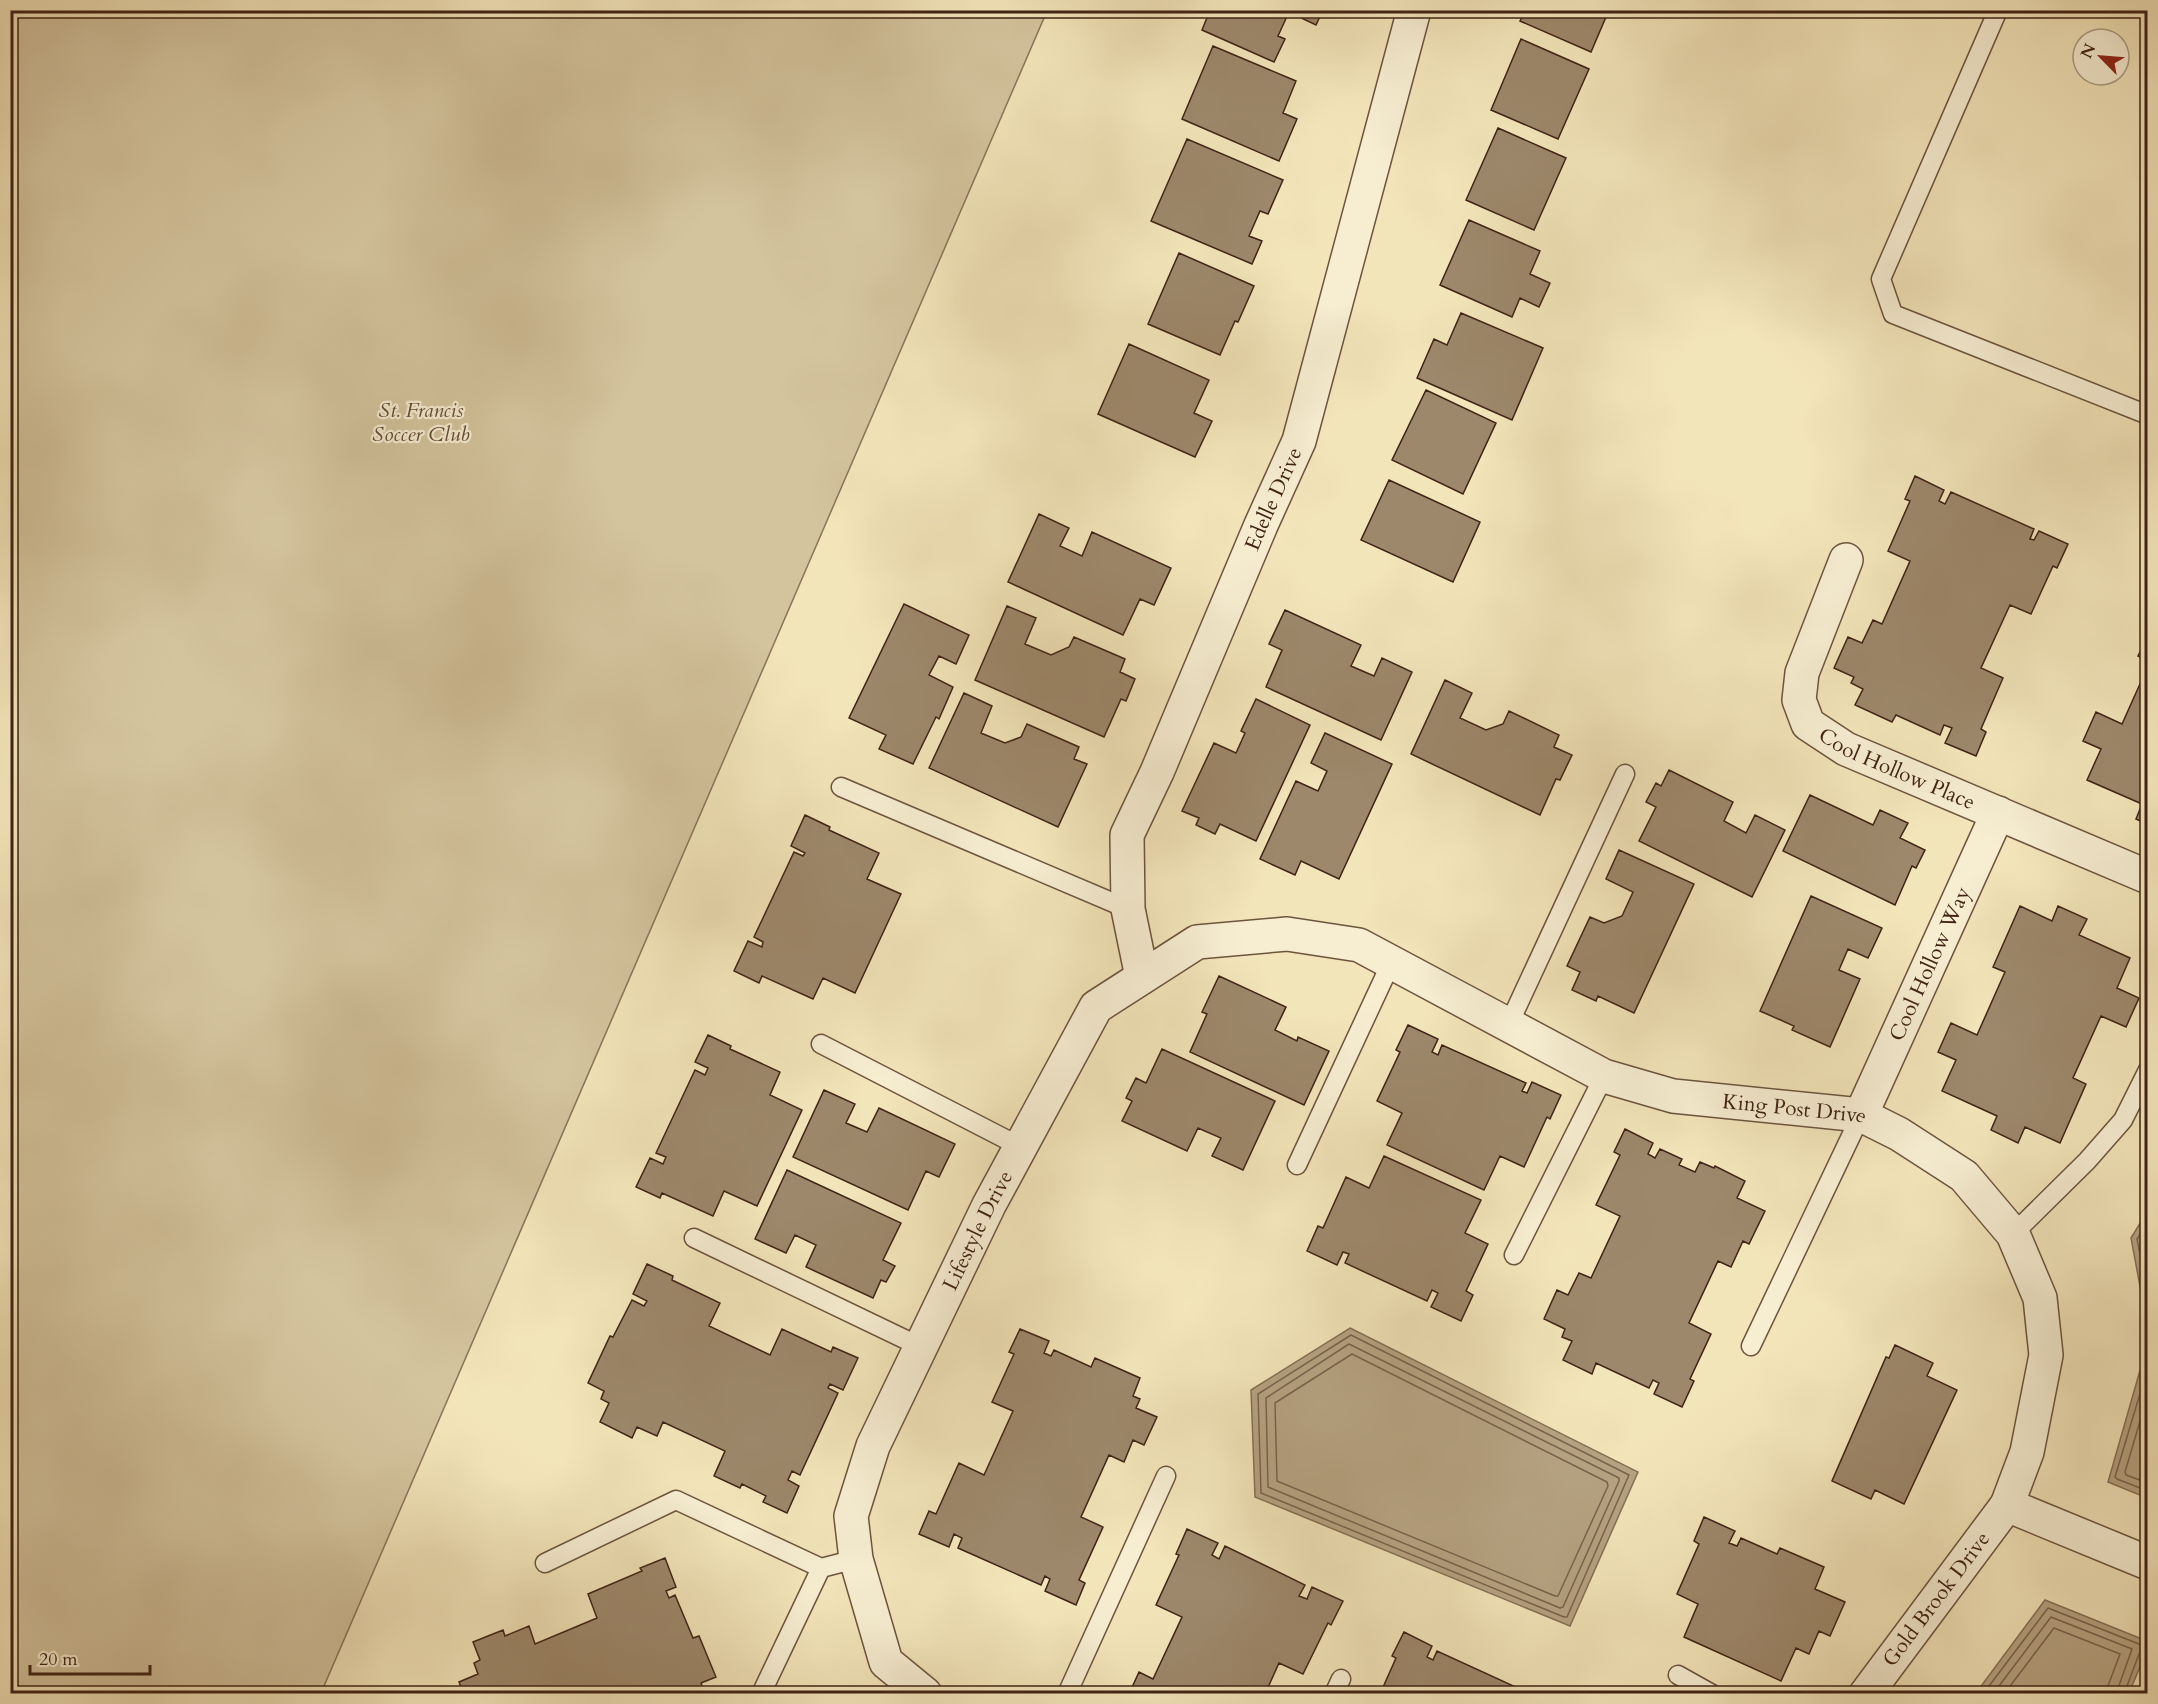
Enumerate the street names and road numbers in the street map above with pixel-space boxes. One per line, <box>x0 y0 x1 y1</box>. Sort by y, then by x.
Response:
street label: Edelle Drive <box>1238 443 1309 555</box>
street label: Cool Hollow Place <box>1813 721 1979 817</box>
street label: Cool Hollow Way <box>1882 882 1978 1046</box>
street label: King Post Drive <box>1721 1087 1872 1131</box>
street label: Lifestyle Drive <box>936 1165 1020 1295</box>
street label: Gold Brook Drive <box>1876 1526 1997 1673</box>

